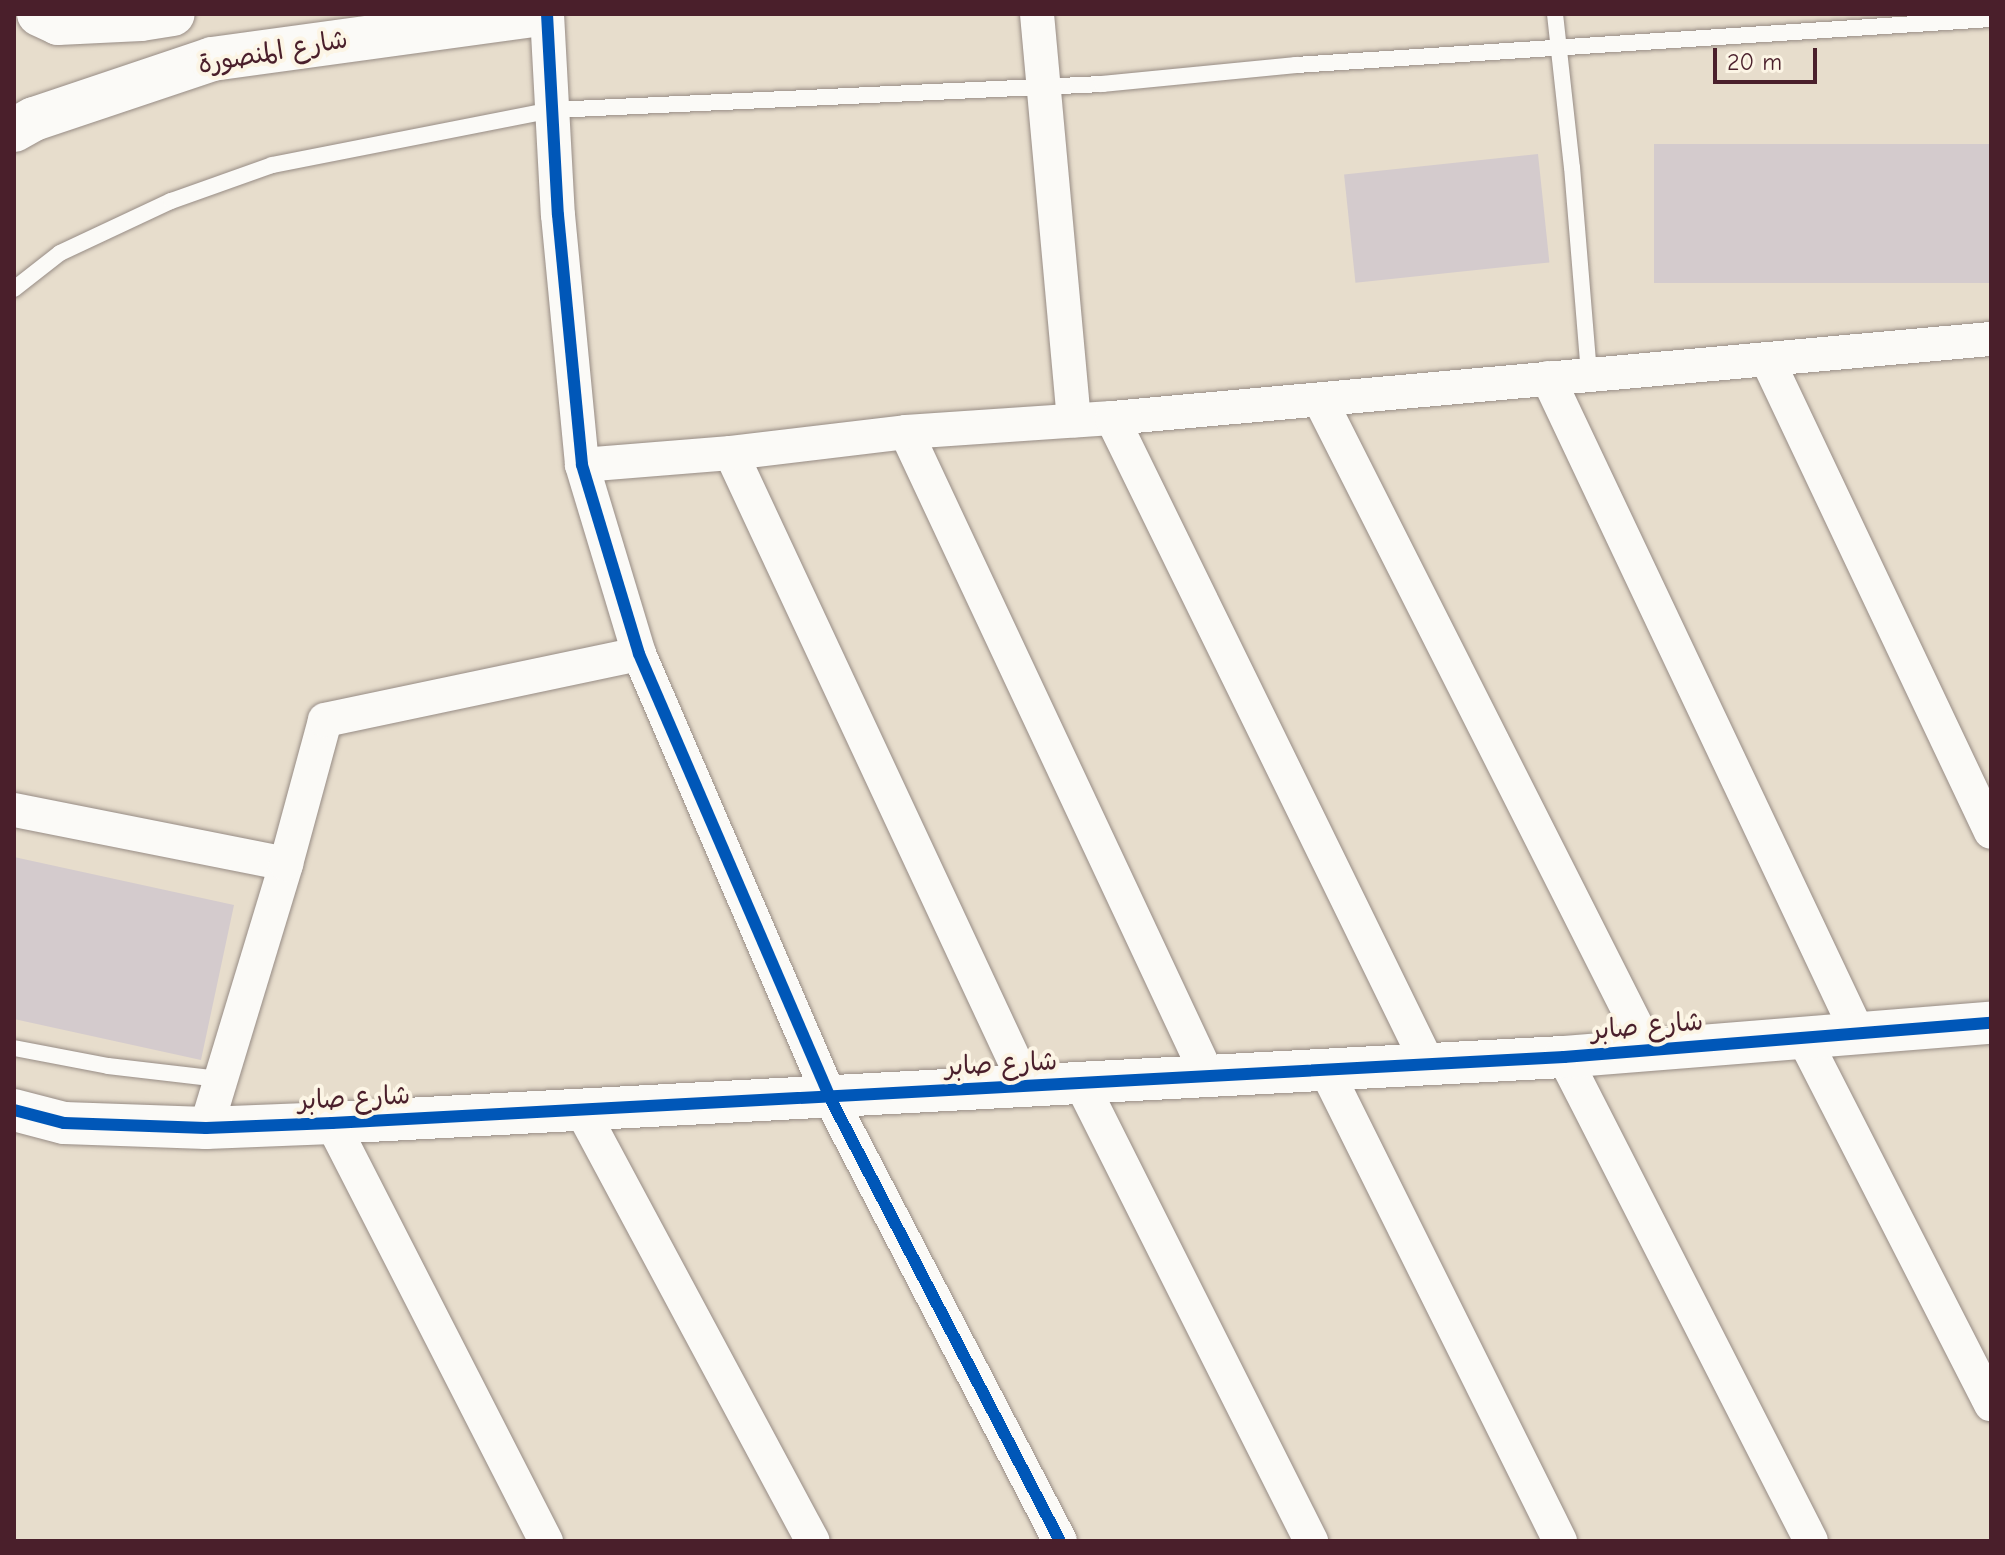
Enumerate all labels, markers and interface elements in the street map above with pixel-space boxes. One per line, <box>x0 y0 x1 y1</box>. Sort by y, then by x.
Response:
street label: شارع المنصورة <box>196 25 350 81</box>
scale bar <box>1717 32 1821 82</box>
text: 20 m <box>1727 48 1782 76</box>
street label: شارع صابر <box>1590 1007 1704 1047</box>
street label: شارع صابر <box>944 1046 1058 1084</box>
street label: شارع صابر <box>297 1080 411 1118</box>

